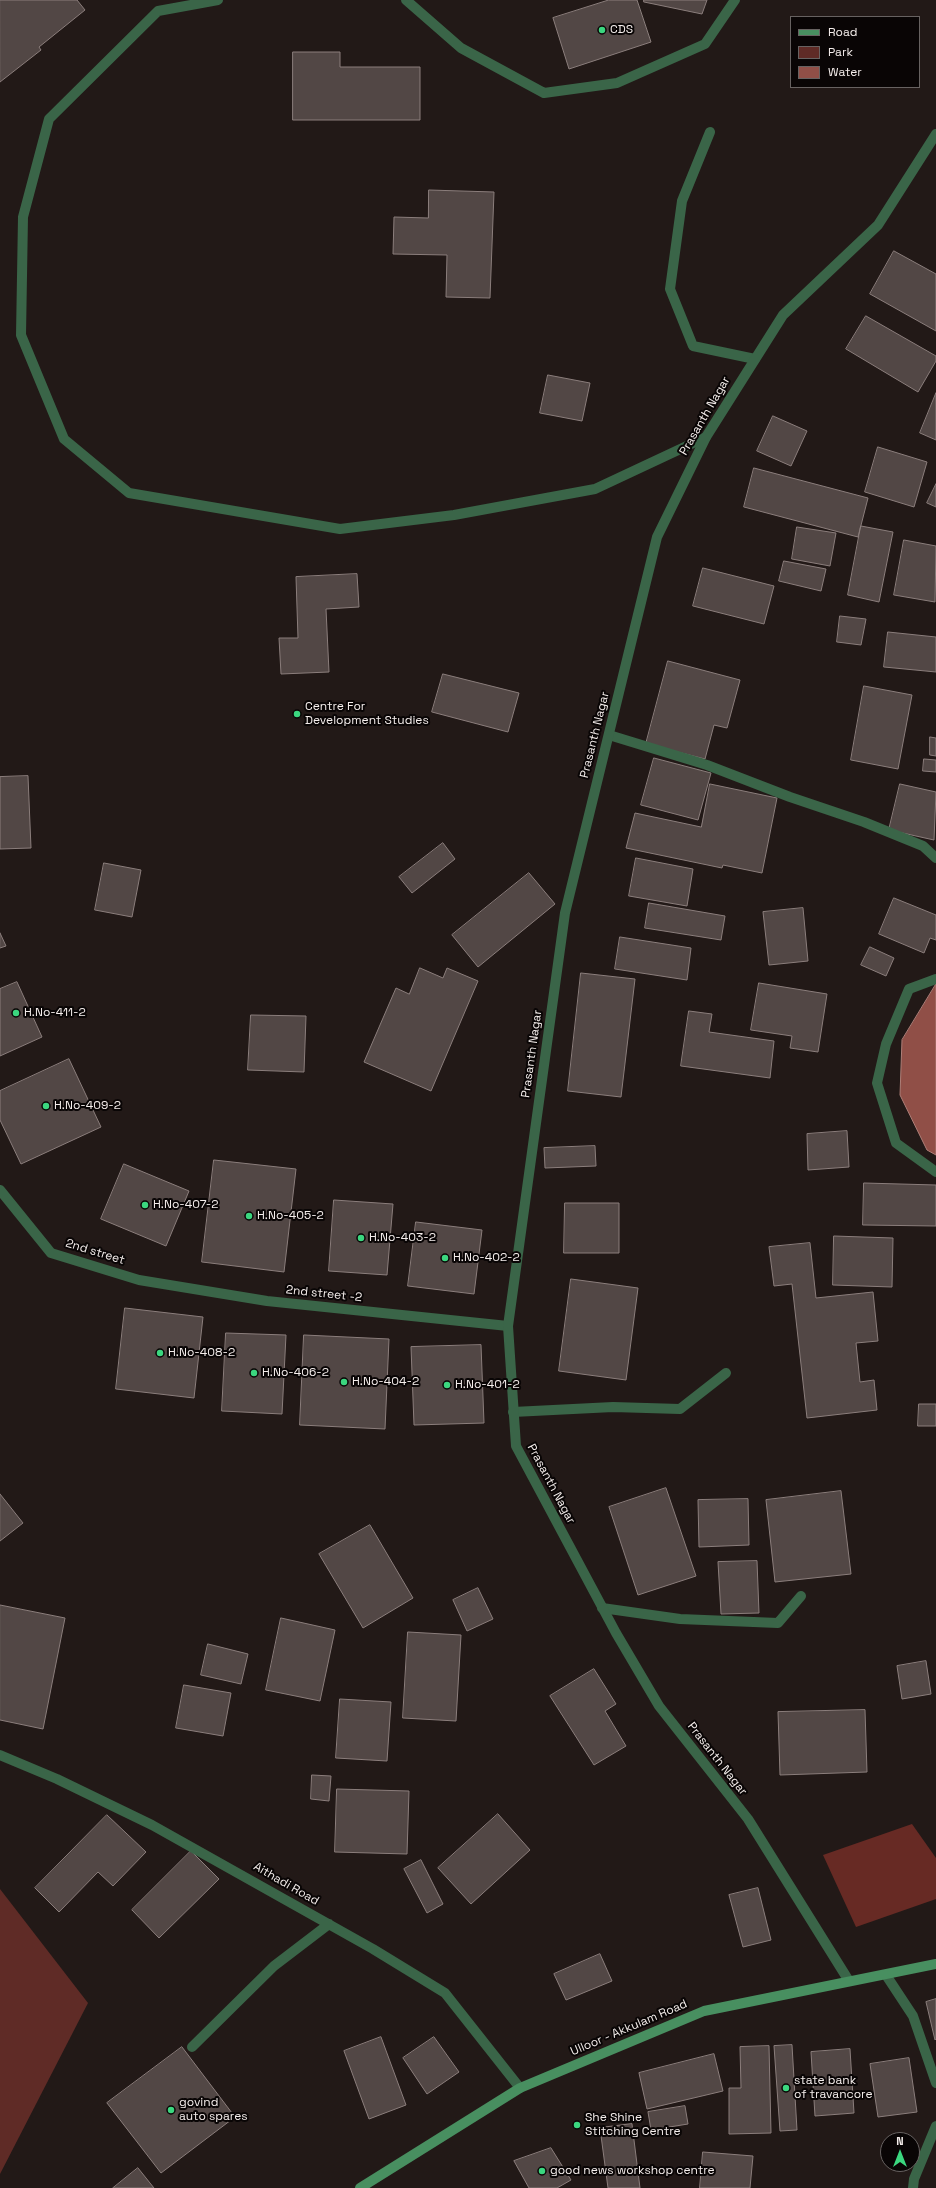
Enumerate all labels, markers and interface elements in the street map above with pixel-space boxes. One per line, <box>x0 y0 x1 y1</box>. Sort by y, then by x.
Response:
legend <box>790 16 920 88</box>
place label: CDS <box>610 23 633 37</box>
text: Road <box>828 24 857 40</box>
marker: CDS <box>597 25 607 35</box>
text: Park <box>828 44 853 60</box>
text: Water <box>828 64 862 80</box>
street label: Prasanth Nagar <box>677 374 733 458</box>
street label: Prasanth Nagar <box>577 690 613 780</box>
place label: Centre For Development Studies <box>305 700 429 728</box>
marker: Centre For Development Studies <box>292 709 302 719</box>
place label: H.No-411-2 <box>24 1006 86 1020</box>
marker: H.No-411-2 <box>11 1008 21 1018</box>
street label: Prasanth Nagar <box>519 1009 545 1099</box>
place label: H.No-409-2 <box>54 1099 121 1113</box>
marker: H.No-409-2 <box>41 1101 51 1111</box>
place label: H.No-407-2 <box>153 1198 218 1212</box>
marker: H.No-407-2 <box>140 1200 150 1210</box>
place label: H.No-405-2 <box>257 1209 324 1223</box>
marker: H.No-405-2 <box>244 1211 254 1221</box>
place label: H.No-403-2 <box>369 1231 436 1245</box>
marker: H.No-403-2 <box>356 1233 366 1243</box>
street label: 2nd street <box>64 1236 126 1268</box>
place label: H.No-402-2 <box>453 1251 520 1265</box>
marker: H.No-402-2 <box>440 1253 450 1263</box>
street label: 2nd street -2 <box>285 1283 363 1305</box>
place label: H.No-408-2 <box>168 1346 235 1360</box>
marker: H.No-408-2 <box>155 1348 165 1358</box>
place label: H.No-406-2 <box>262 1366 329 1380</box>
marker: H.No-406-2 <box>249 1368 259 1378</box>
place label: H.No-404-2 <box>352 1375 419 1389</box>
marker: H.No-404-2 <box>339 1377 349 1387</box>
place label: H.No-401-2 <box>455 1378 520 1392</box>
marker: H.No-401-2 <box>442 1380 452 1390</box>
street label: Prasanth Nagar <box>524 1442 578 1526</box>
street label: Prasanth Nagar <box>684 1720 750 1798</box>
street label: Aithadi Road <box>251 1859 321 1909</box>
street label: Ulloor - Akkulam Road <box>568 1997 690 2059</box>
place label: state bank of travancore <box>794 2074 873 2102</box>
marker: state bank of travancore <box>781 2083 791 2093</box>
place label: govind auto spares <box>179 2096 248 2124</box>
marker: govind auto spares <box>166 2105 176 2115</box>
place label: She Shine Stitching Centre <box>585 2111 681 2139</box>
marker: She Shine Stitching Centre <box>572 2120 582 2130</box>
north arrow <box>880 2132 920 2172</box>
text: N <box>896 2134 904 2148</box>
place label: good news workshop centre <box>550 2164 715 2178</box>
marker: good news workshop centre <box>537 2166 547 2176</box>

